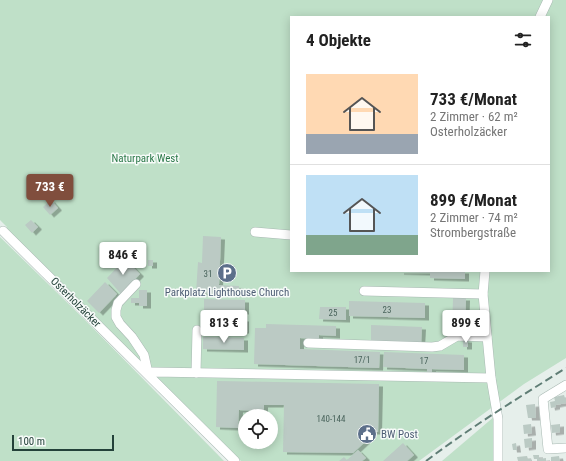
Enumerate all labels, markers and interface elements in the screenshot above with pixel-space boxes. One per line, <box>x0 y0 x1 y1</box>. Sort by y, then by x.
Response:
icon: filters <box>512 29 534 51</box>
text: 4 Objekte <box>306 30 371 50</box>
text: 733 €/Monat <box>430 89 517 109</box>
icon: home <box>338 90 386 138</box>
text: 2 Zimmer · 62 m² <box>430 109 518 124</box>
text: Osterholzäcker <box>430 124 507 139</box>
park label: Naturpark West <box>111 152 179 165</box>
pin: 733 € <box>22 174 78 208</box>
text: 733 € <box>35 179 65 194</box>
text: 899 €/Monat <box>430 190 517 210</box>
icon: home <box>338 191 386 239</box>
text: 2 Zimmer · 74 m² <box>430 210 518 225</box>
text: Strombergstraße <box>430 225 516 240</box>
pin: 846 € <box>95 242 151 276</box>
text: 846 € <box>108 247 138 262</box>
parking icon: Parkplatz Lighthouse Church <box>216 262 238 284</box>
house number: 31 <box>204 269 212 279</box>
street label: Osterholzäcker <box>48 275 104 330</box>
place label: Parkplatz Lighthouse Church <box>165 286 289 299</box>
house number: 23 <box>383 305 391 315</box>
house number: 25 <box>329 308 338 318</box>
pin: 813 € <box>196 310 252 344</box>
pin: 899 € <box>438 310 494 344</box>
text: 813 € <box>209 315 239 330</box>
text: 899 € <box>451 315 481 330</box>
house number: 17/1 <box>354 355 370 365</box>
house number: 17 <box>420 356 429 366</box>
map controls <box>238 409 278 449</box>
button: locate <box>238 409 278 449</box>
house number: 140-144 <box>317 414 346 424</box>
public building icon: BW Post <box>356 423 378 445</box>
place label: BW Post <box>381 428 418 441</box>
scale bar <box>12 433 114 452</box>
text: 100 m <box>18 435 45 448</box>

